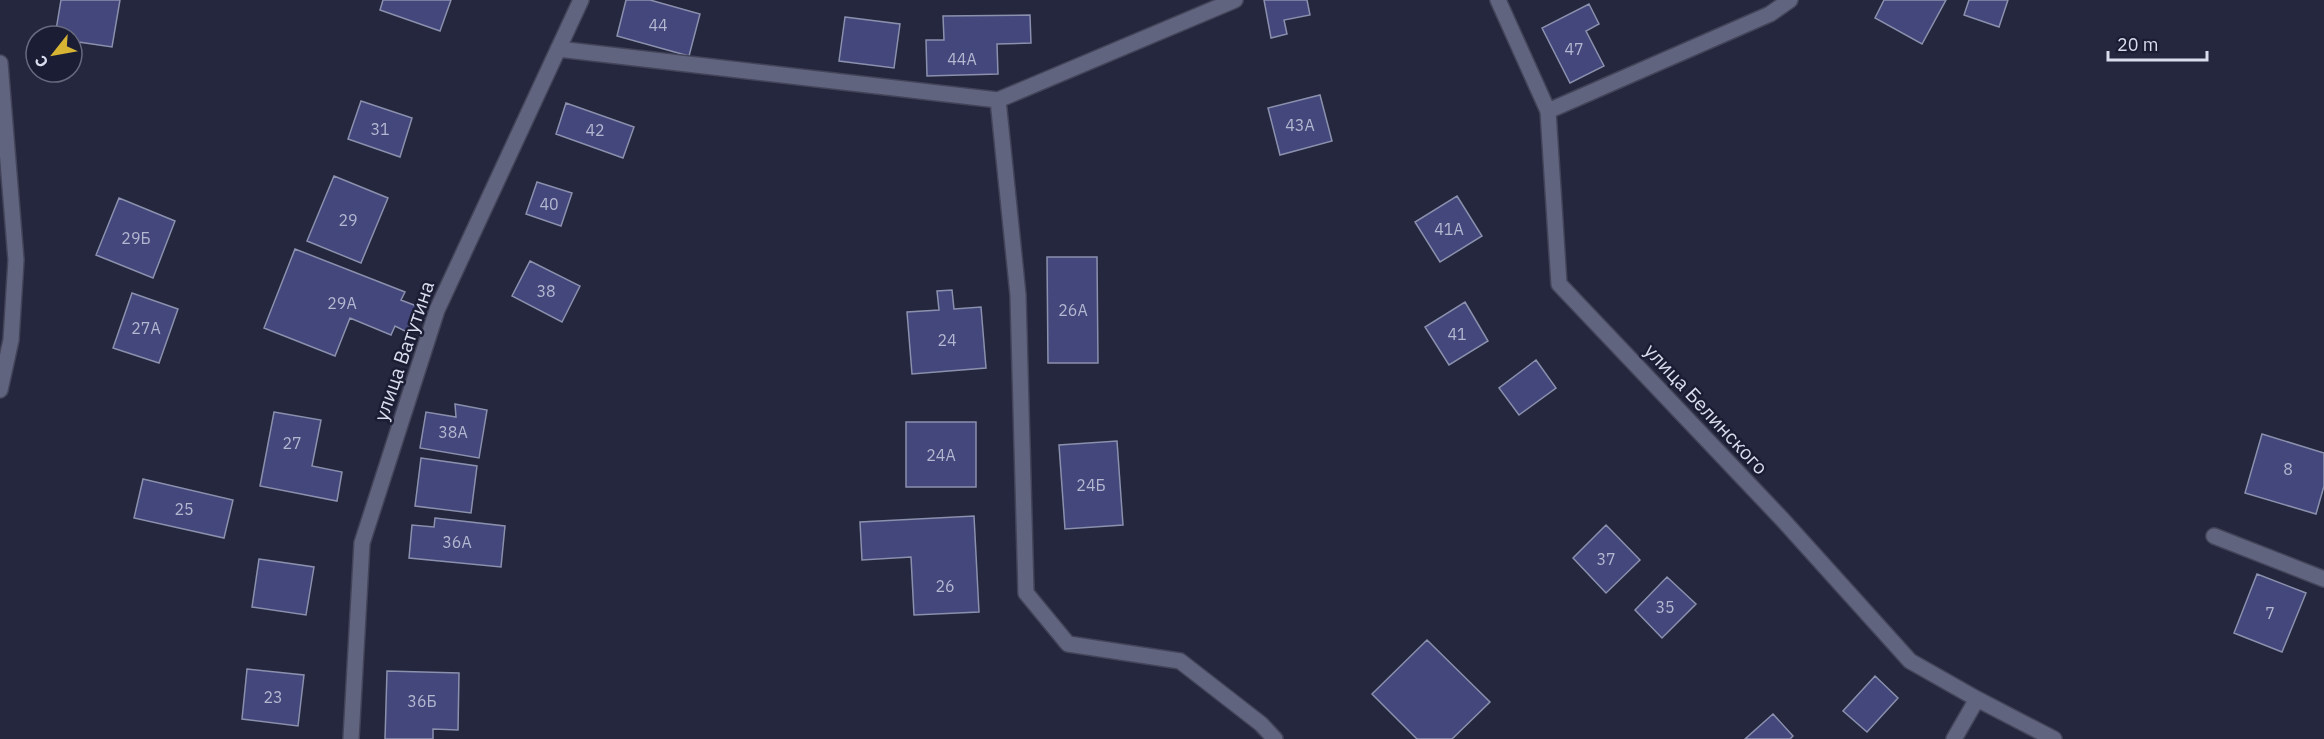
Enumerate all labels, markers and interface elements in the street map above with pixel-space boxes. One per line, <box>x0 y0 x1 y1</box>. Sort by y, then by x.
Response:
house number: 44 <box>648 15 668 35</box>
north arrow <box>24 24 84 84</box>
scale bar <box>2108 24 2207 62</box>
text: 20 m <box>2117 33 2159 56</box>
house number: 47 <box>1564 39 1584 59</box>
house number: 44А <box>947 49 977 69</box>
text: С <box>30 52 52 71</box>
house number: 43А <box>1285 115 1315 135</box>
house number: 31 <box>370 119 390 139</box>
house number: 42 <box>585 120 605 140</box>
house number: 40 <box>539 194 559 214</box>
house number: 29 <box>338 210 358 230</box>
house number: 41А <box>1434 219 1464 239</box>
house number: 29Б <box>121 228 151 248</box>
street label: улица Ватутина <box>367 277 440 425</box>
house number: 38 <box>536 281 556 301</box>
house number: 29А <box>327 293 357 313</box>
house number: 26А <box>1058 300 1088 320</box>
house number: 27А <box>131 318 161 338</box>
house number: 41 <box>1447 324 1467 344</box>
house number: 24 <box>937 330 957 350</box>
street label: улица Белинского <box>1638 337 1774 480</box>
house number: 38А <box>438 422 468 442</box>
house number: 27 <box>282 433 302 453</box>
house number: 24А <box>926 445 956 465</box>
house number: 8 <box>2283 459 2293 479</box>
house number: 24Б <box>1076 475 1106 495</box>
house number: 25 <box>174 499 194 519</box>
house number: 36А <box>442 532 472 552</box>
house number: 37 <box>1596 549 1616 569</box>
house number: 26 <box>935 576 955 596</box>
house number: 35 <box>1655 597 1675 617</box>
house number: 7 <box>2265 603 2275 623</box>
house number: 23 <box>263 687 283 707</box>
house number: 36Б <box>407 691 437 711</box>

